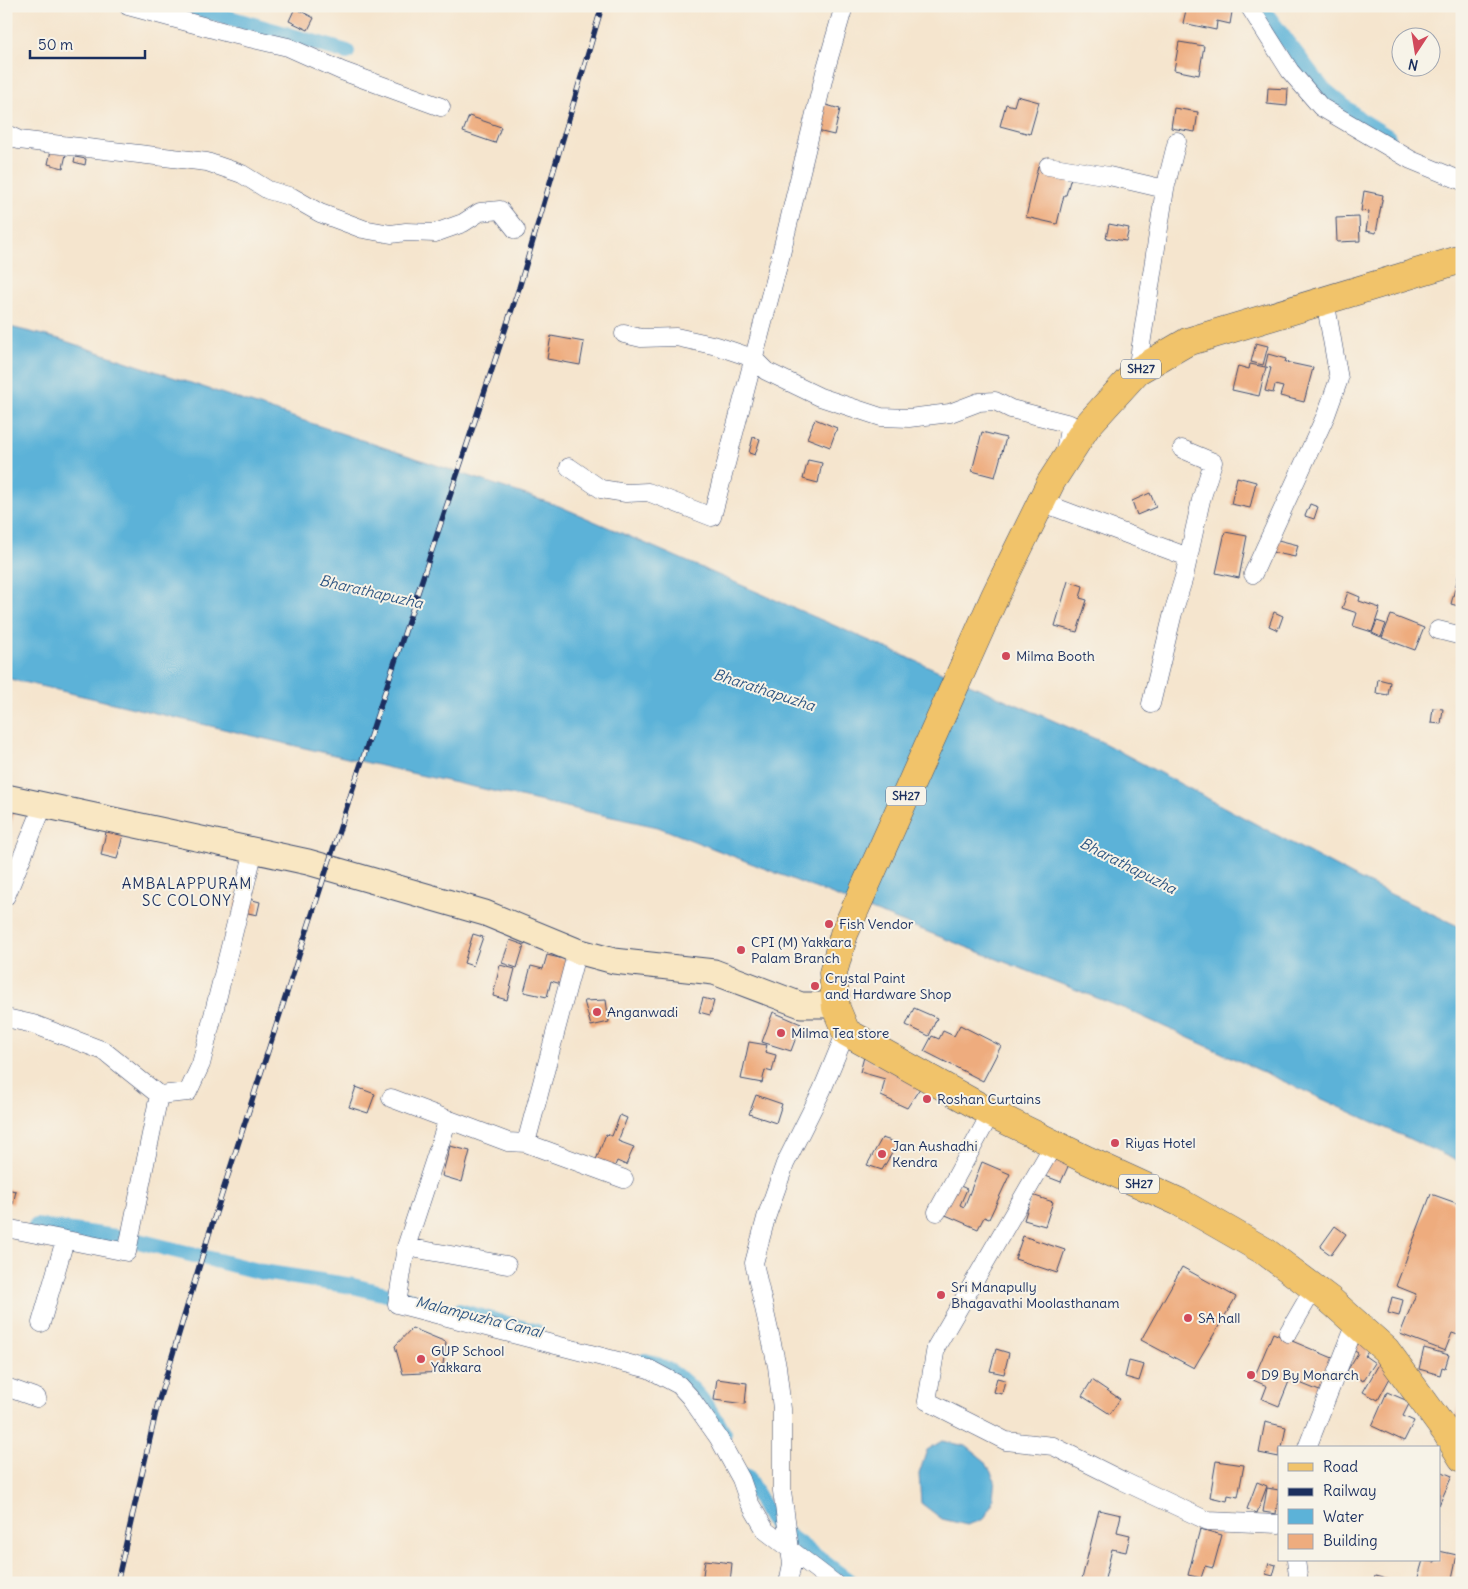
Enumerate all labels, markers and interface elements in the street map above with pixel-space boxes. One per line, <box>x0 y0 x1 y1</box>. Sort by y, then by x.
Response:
scale bar <box>30 28 145 60</box>
north arrow <box>1390 28 1440 78</box>
text: 50 m <box>38 35 73 54</box>
text: N <box>1407 55 1420 75</box>
road number: SH27 <box>1121 359 1161 378</box>
water label: Bharathapuzha <box>318 570 426 613</box>
place label: Milma Booth <box>1016 647 1095 665</box>
marker: Milma Booth <box>1000 650 1012 662</box>
water label: Bharathapuzha <box>711 664 819 715</box>
road number: SH27 <box>886 786 926 806</box>
water label: Bharathapuzha <box>1077 833 1181 899</box>
district label: AMBALAPPURAM SC COLONY <box>122 874 252 910</box>
place label: Fish Vendor <box>839 915 914 933</box>
marker: Fish Vendor <box>823 918 835 930</box>
place label: CPI (M) Yakkara Palam Branch <box>751 933 852 967</box>
marker: CPI (M) Yakkara Palam Branch <box>735 944 747 956</box>
place label: Crystal Paint and Hardware Shop <box>825 969 951 1003</box>
marker: Crystal Paint and Hardware Shop <box>809 980 821 992</box>
place label: Anganwadi <box>607 1003 678 1021</box>
marker: Anganwadi <box>591 1006 603 1018</box>
place label: Milma Tea store <box>791 1024 889 1042</box>
marker: Milma Tea store <box>775 1027 787 1039</box>
place label: Roshan Curtains <box>937 1090 1041 1108</box>
marker: Roshan Curtains <box>921 1093 933 1105</box>
place label: Riyas Hotel <box>1125 1134 1196 1152</box>
place label: Jan Aushadhi Kendra <box>892 1137 978 1171</box>
marker: Riyas Hotel <box>1109 1137 1121 1149</box>
marker: Jan Aushadhi Kendra <box>876 1148 888 1160</box>
road number: SH27 <box>1119 1174 1159 1194</box>
place label: Sri Manapully Bhagavathi Moolasthanam <box>951 1278 1120 1312</box>
marker: Sri Manapully Bhagavathi Moolasthanam <box>935 1289 947 1301</box>
water label: Malampuzha Canal <box>414 1292 547 1342</box>
place label: SA hall <box>1198 1309 1240 1327</box>
marker: SA hall <box>1182 1312 1194 1324</box>
place label: GUP School Yakkara <box>431 1342 504 1376</box>
marker: GUP School Yakkara <box>415 1353 427 1365</box>
place label: D9 By Monarch <box>1261 1366 1359 1384</box>
marker: D9 By Monarch <box>1245 1369 1257 1381</box>
legend <box>1278 1446 1440 1562</box>
text: Road <box>1323 1457 1358 1476</box>
text: Railway <box>1323 1481 1377 1500</box>
text: Water <box>1323 1507 1364 1526</box>
text: Building <box>1323 1531 1378 1550</box>

